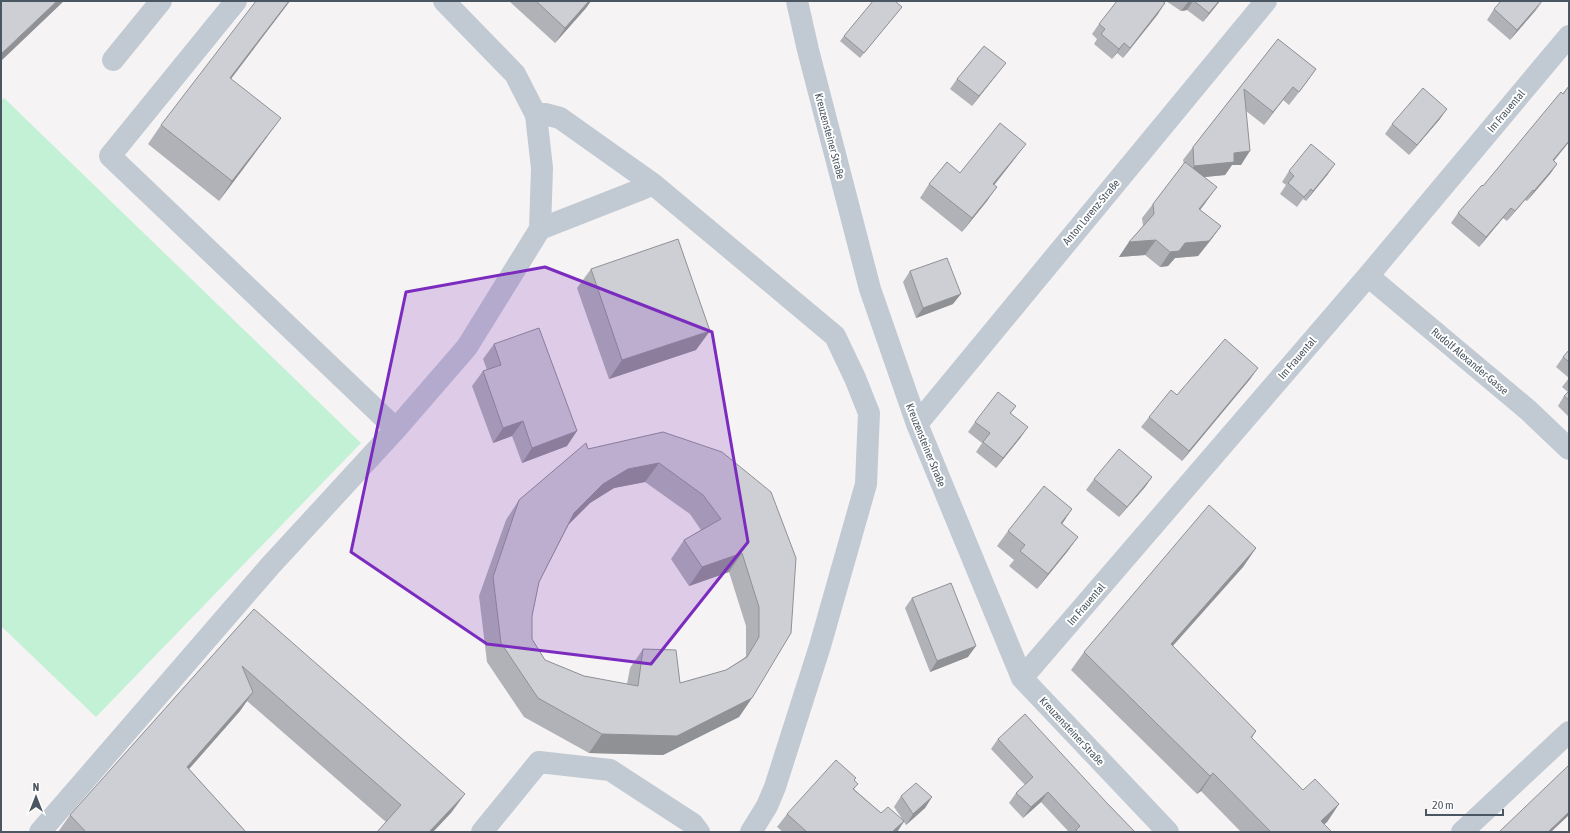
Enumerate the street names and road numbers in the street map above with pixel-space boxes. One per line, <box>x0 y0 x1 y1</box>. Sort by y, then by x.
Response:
street label: Im Frauental <box>1485 87 1527 135</box>
street label: Kreuzensteiner Straße <box>813 92 847 180</box>
street label: Anton Lorenz-Straße <box>1060 177 1122 247</box>
street label: Rudolf Alexander-Gasse <box>1429 325 1511 397</box>
street label: Im Frauental <box>1276 335 1318 381</box>
street label: Kreuzensteiner Straße <box>904 402 948 488</box>
street label: Im Frauental <box>1065 581 1107 627</box>
street label: Kreuzensteiner Straße <box>1037 694 1107 768</box>

